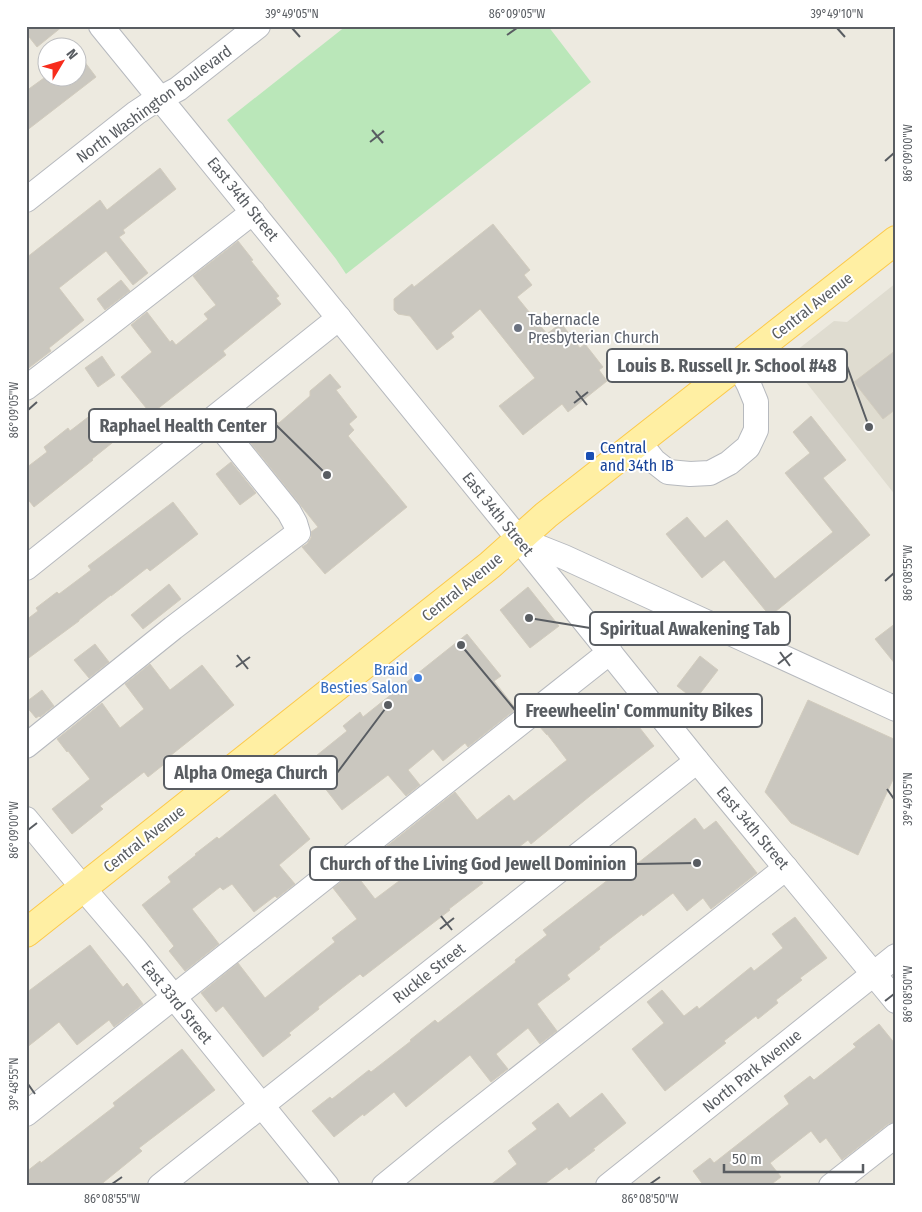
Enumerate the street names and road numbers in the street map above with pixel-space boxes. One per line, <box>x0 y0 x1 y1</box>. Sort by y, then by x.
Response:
street label: North Washington Boulevard <box>73 41 235 167</box>
street label: East 34th Street <box>203 153 283 245</box>
street label: Central Avenue <box>767 268 857 344</box>
street label: East 34th Street <box>458 468 538 560</box>
street label: Central Avenue <box>418 549 506 625</box>
street label: East 34th Street <box>713 783 794 874</box>
street label: Central Avenue <box>99 801 189 877</box>
street label: Ruckle Street <box>389 938 470 1007</box>
street label: East 33rd Street <box>137 956 217 1048</box>
street label: North Park Avenue <box>699 1025 805 1117</box>

